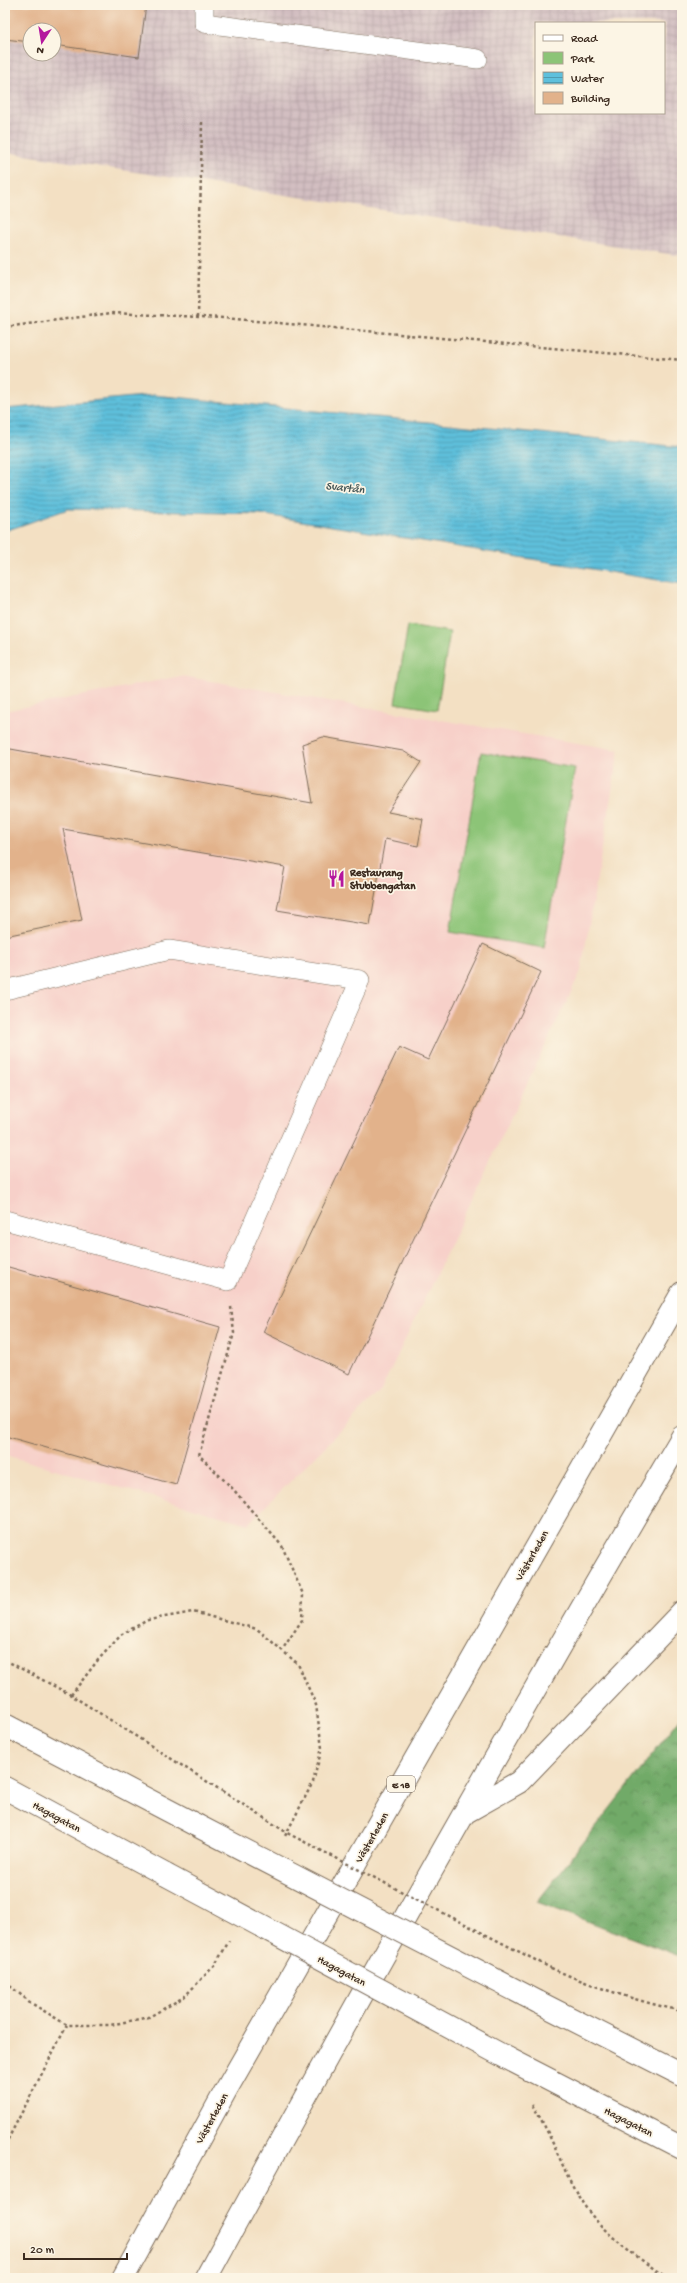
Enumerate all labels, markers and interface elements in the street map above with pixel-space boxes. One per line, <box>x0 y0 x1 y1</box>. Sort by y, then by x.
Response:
north arrow <box>22 22 62 62</box>
legend <box>535 22 665 114</box>
text: Road <box>571 33 598 47</box>
text: N <box>36 43 45 56</box>
text: Park <box>570 53 596 67</box>
text: Water <box>571 73 605 87</box>
text: Building <box>570 93 610 107</box>
water label: Svartån <box>325 480 365 498</box>
place label: Restaurang Stubbengatan <box>349 867 416 894</box>
restaurant icon: Restaurang Stubbengatan <box>327 868 347 888</box>
street label: Västerleden <box>513 1528 552 1584</box>
road number: E 18 <box>387 1776 415 1792</box>
street label: Hagagatan <box>30 1800 83 1836</box>
street label: Västerleden <box>353 1810 392 1866</box>
street label: Hagagatan <box>315 1954 368 1990</box>
street label: Västerleden <box>193 2091 232 2147</box>
street label: Hagagatan <box>602 2105 655 2140</box>
scale bar <box>24 2235 127 2261</box>
text: 20 m <box>30 2244 55 2258</box>

